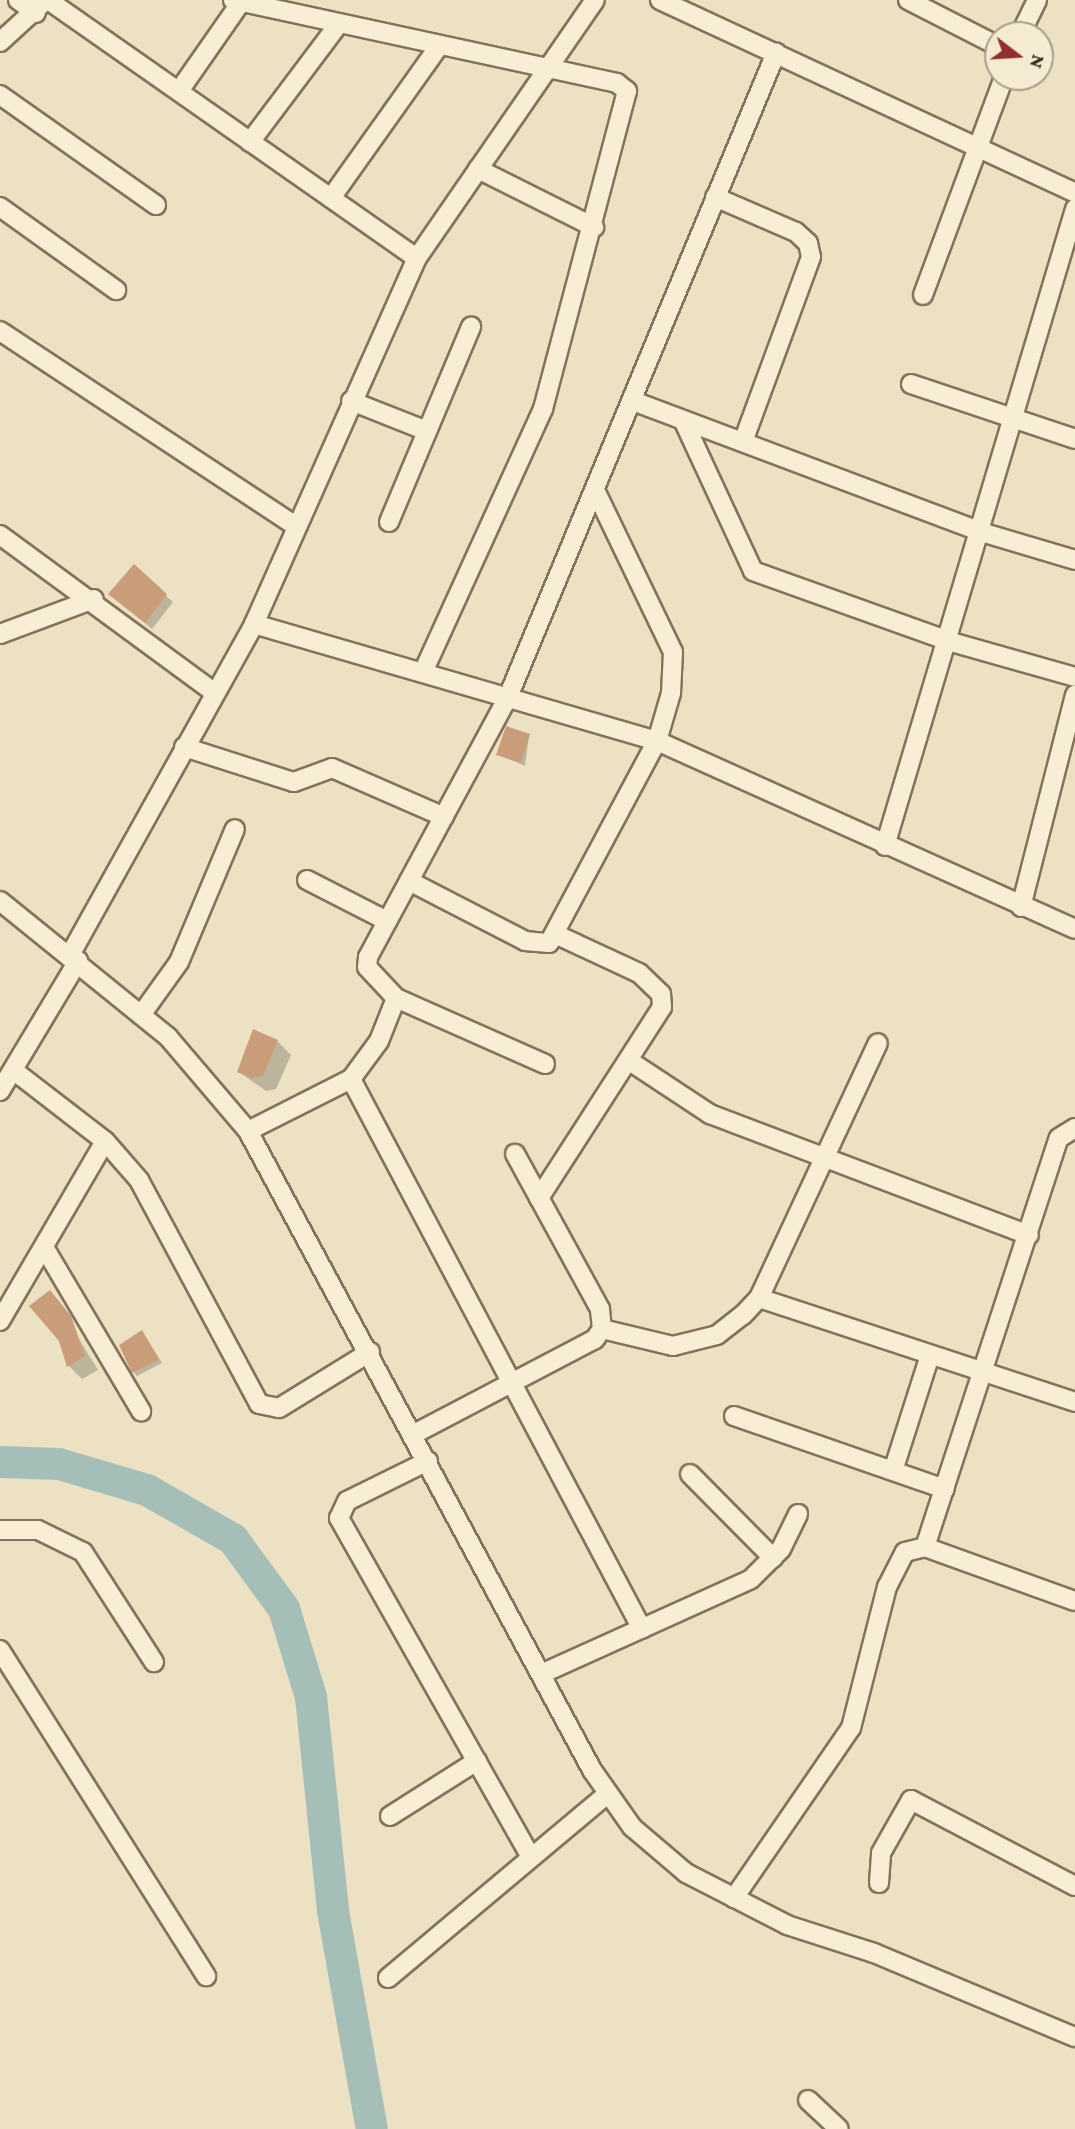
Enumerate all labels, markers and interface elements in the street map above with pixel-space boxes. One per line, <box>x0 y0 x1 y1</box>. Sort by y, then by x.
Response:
north arrow <box>984 21 1054 91</box>
text: N <box>1026 52 1050 71</box>

